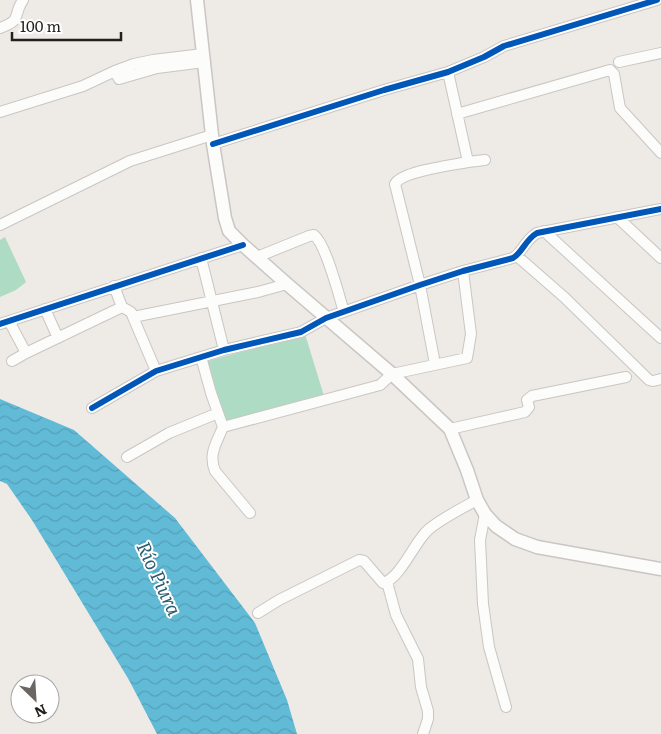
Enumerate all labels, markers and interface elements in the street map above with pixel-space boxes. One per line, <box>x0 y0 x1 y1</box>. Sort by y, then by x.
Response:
scale bar <box>12 10 121 42</box>
text: 100 m <box>20 14 61 37</box>
water label: Río Piura <box>131 536 189 620</box>
north arrow <box>10 674 60 724</box>
text: N <box>31 700 50 723</box>

